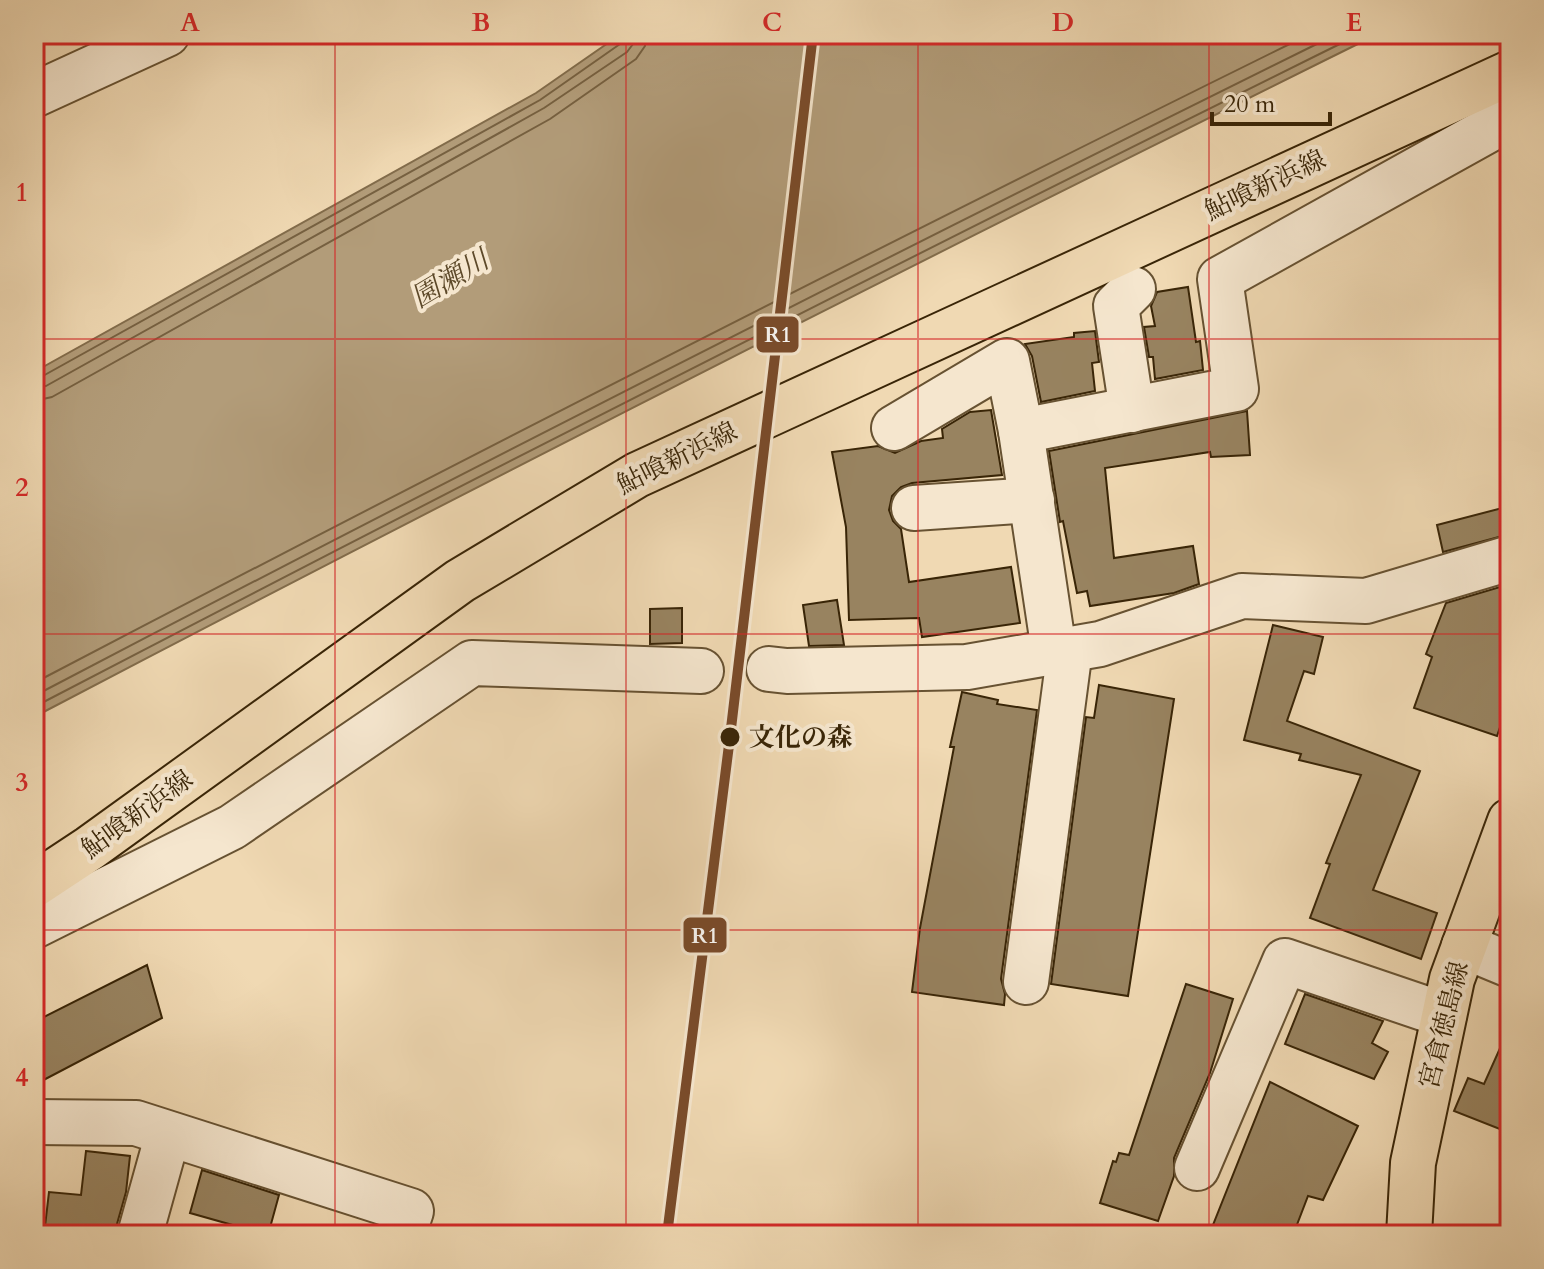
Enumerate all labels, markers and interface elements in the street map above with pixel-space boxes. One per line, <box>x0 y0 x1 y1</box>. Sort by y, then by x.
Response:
text: A <box>180 5 200 40</box>
text: B <box>472 5 490 40</box>
text: C <box>762 5 782 40</box>
text: D <box>1052 5 1074 40</box>
text: E <box>1346 5 1362 40</box>
scale bar <box>1212 76 1330 126</box>
text: 20 m <box>1224 88 1276 121</box>
street label: 鮎喰新浜線 <box>1199 142 1331 228</box>
text: 1 <box>15 175 29 210</box>
water label: 園瀬川 <box>404 240 498 317</box>
line badge: R1 <box>755 315 800 354</box>
text: R1 <box>764 320 792 350</box>
street label: 鮎喰新浜線 <box>611 414 743 502</box>
text: 2 <box>15 470 29 505</box>
place label: 文化の森 <box>749 720 853 755</box>
marker: 文化の森 <box>718 725 742 749</box>
street label: 鮎喰新浜線 <box>74 762 200 866</box>
text: 3 <box>15 765 29 800</box>
line badge: R1 <box>682 916 728 954</box>
text: R1 <box>691 921 719 951</box>
street label: 宮倉徳島線 <box>1411 958 1477 1092</box>
text: 4 <box>15 1060 29 1095</box>

